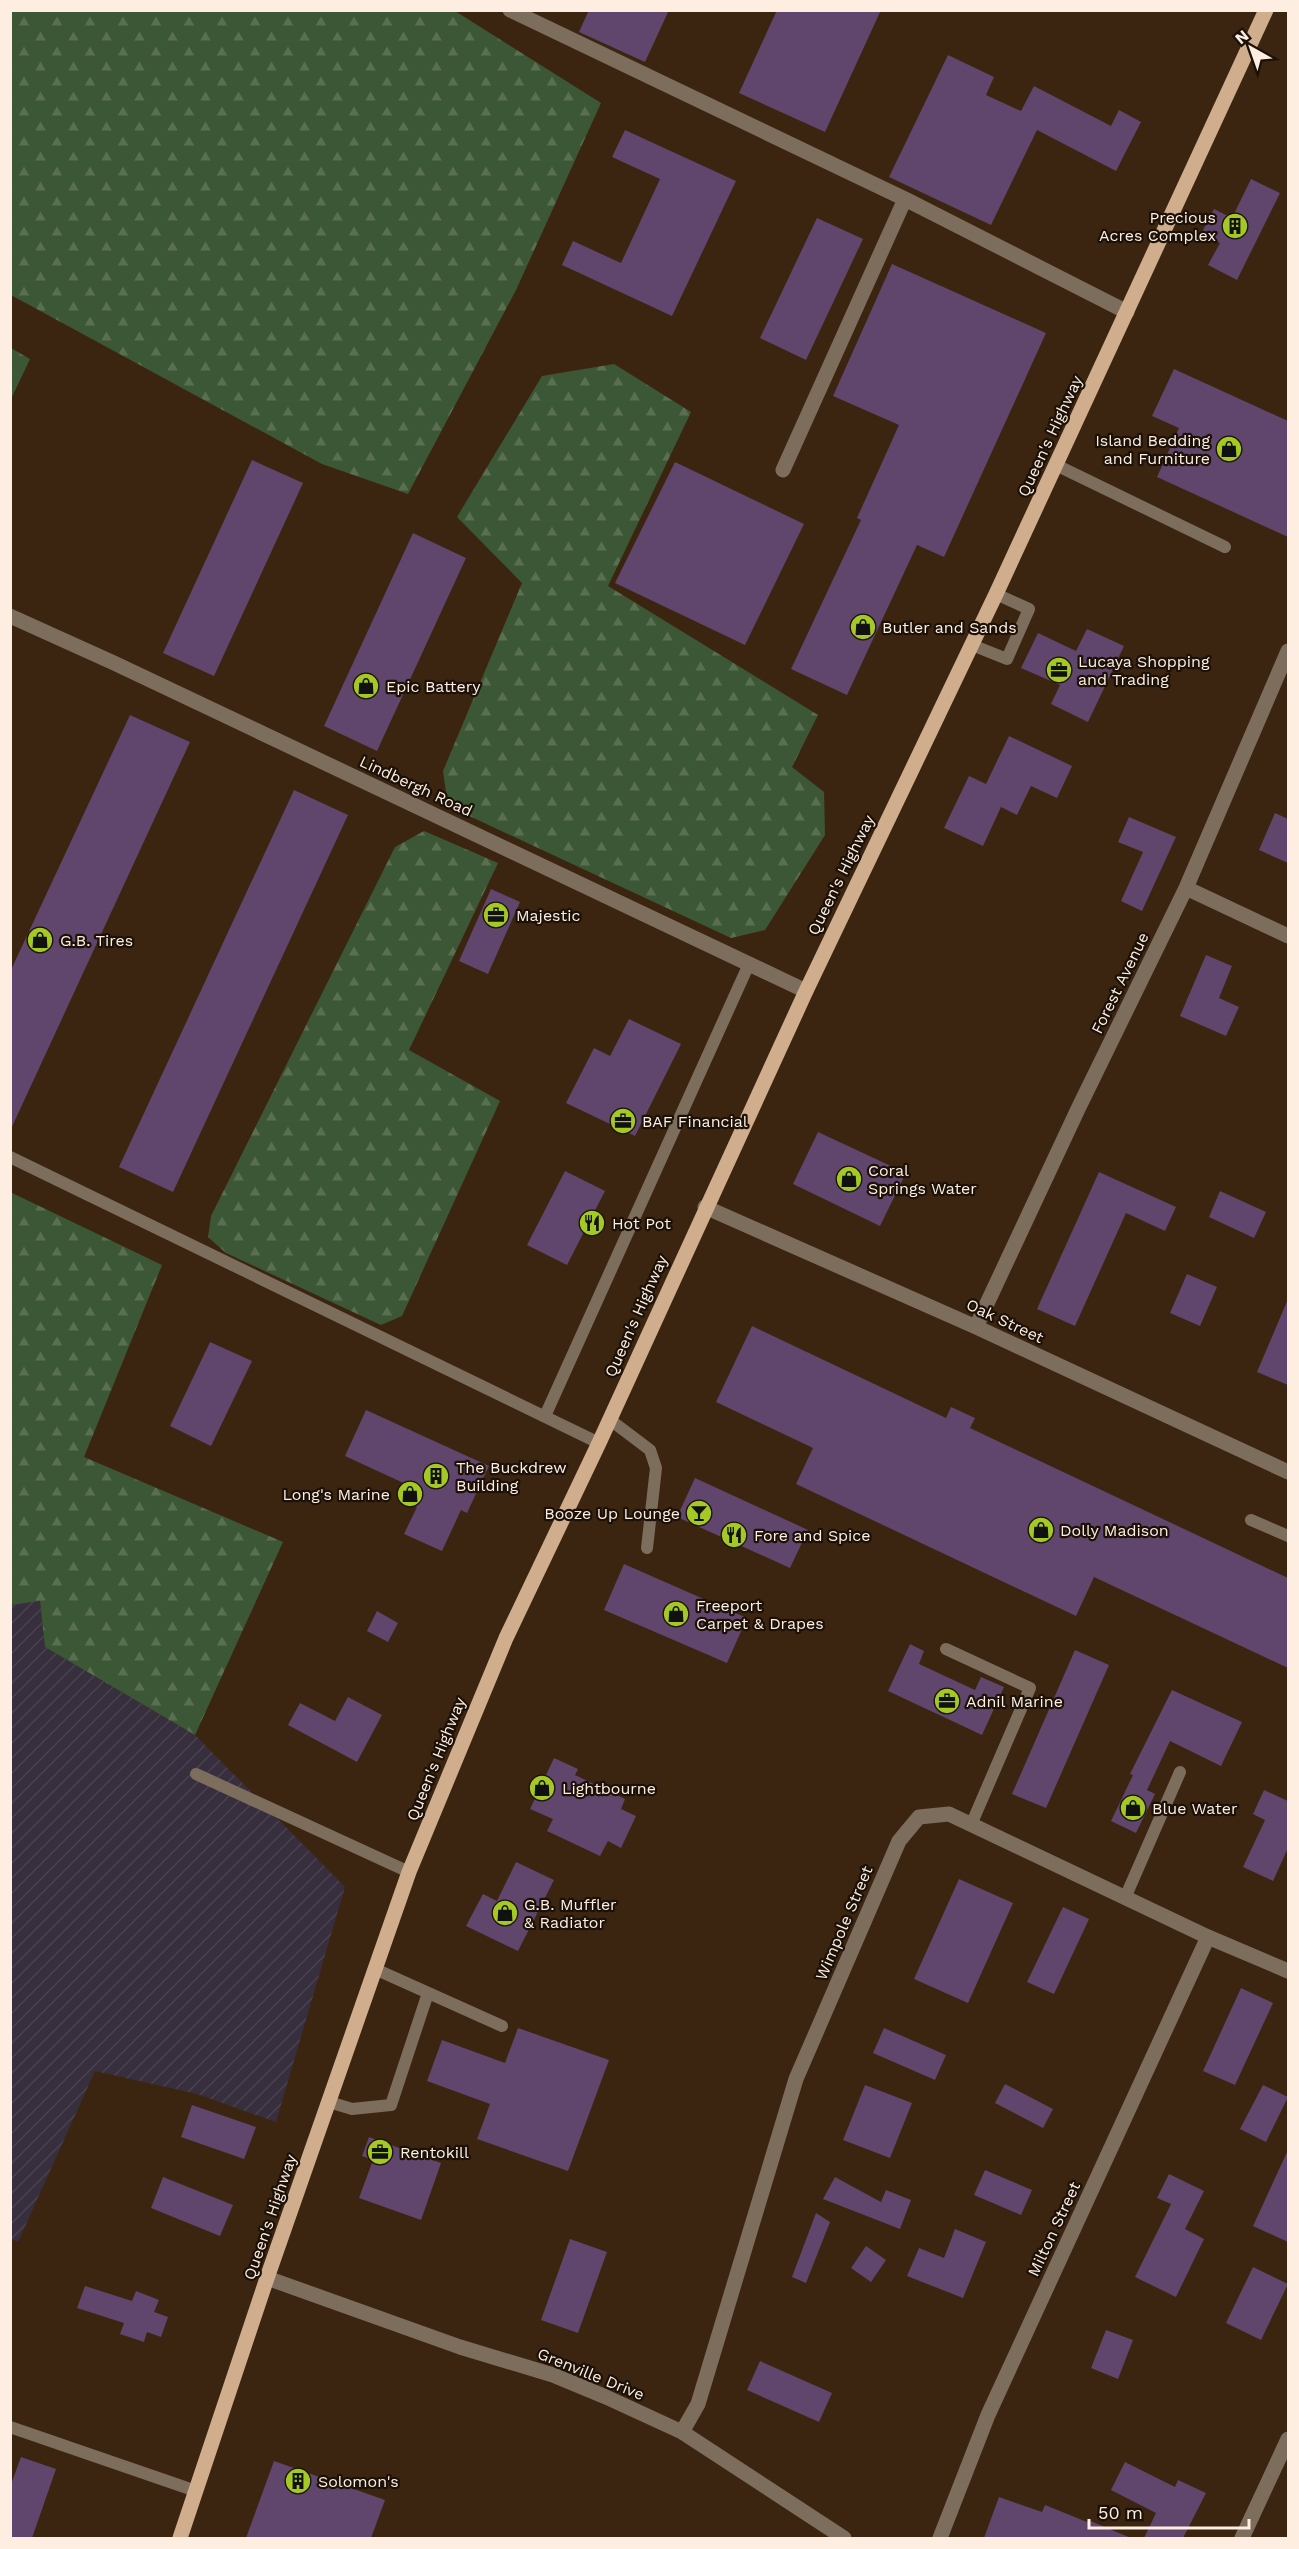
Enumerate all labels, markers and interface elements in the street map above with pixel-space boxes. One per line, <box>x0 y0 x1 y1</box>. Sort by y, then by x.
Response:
north arrow <box>1221 18 1281 78</box>
text: N <box>1231 26 1252 48</box>
place label: Precious Acres Complex <box>1099 208 1216 245</box>
building icon: Precious Acres Complex <box>1220 211 1250 241</box>
street label: Queen's Highway <box>1014 372 1087 500</box>
place label: Island Bedding and Furniture <box>1095 431 1210 468</box>
shop icon: Island Bedding and Furniture <box>1214 434 1244 464</box>
shop icon: Butler and Sands <box>848 612 878 642</box>
place label: Butler and Sands <box>882 618 1017 637</box>
place label: Lucaya Shopping and Trading <box>1078 652 1210 689</box>
office icon: Lucaya Shopping and Trading <box>1044 655 1074 685</box>
shop icon: Epic Battery <box>351 671 381 701</box>
place label: Epic Battery <box>386 677 481 696</box>
street label: Lindbergh Road <box>357 752 475 820</box>
street label: Queen's Highway <box>804 811 879 938</box>
office icon: Majestic <box>481 900 511 930</box>
place label: Majestic <box>516 906 581 925</box>
shop icon: G.B. Tires <box>25 925 55 955</box>
street label: Forest Avenue <box>1087 929 1153 1037</box>
place label: G.B. Tires <box>60 931 133 950</box>
office icon: BAF Financial <box>608 1106 638 1136</box>
place label: BAF Financial <box>642 1112 748 1131</box>
place label: Coral Springs Water <box>868 1161 977 1198</box>
shop icon: Coral Springs Water <box>834 1164 864 1194</box>
restaurant icon: Hot Pot <box>577 1208 607 1238</box>
place label: Hot Pot <box>612 1214 671 1233</box>
street label: Queen's Highway <box>601 1251 672 1380</box>
street label: Oak Street <box>963 1295 1047 1347</box>
place label: The Buckdrew Building <box>456 1458 567 1495</box>
building icon: The Buckdrew Building <box>421 1461 451 1491</box>
shop icon: Long's Marine <box>395 1479 425 1509</box>
place label: Long's Marine <box>283 1485 390 1504</box>
bar icon: Booze Up Lounge <box>684 1498 714 1528</box>
place label: Booze Up Lounge <box>544 1504 680 1523</box>
shop icon: Dolly Madison <box>1026 1515 1056 1545</box>
restaurant icon: Fore and Spice <box>719 1520 749 1550</box>
place label: Dolly Madison <box>1060 1521 1169 1540</box>
place label: Fore and Spice <box>754 1526 871 1545</box>
place label: Freeport Carpet & Drapes <box>696 1596 824 1633</box>
shop icon: Freeport Carpet & Drapes <box>661 1599 691 1629</box>
office icon: Adnil Marine <box>932 1686 962 1716</box>
place label: Adnil Marine <box>966 1692 1063 1711</box>
street label: Queen's Highway <box>403 1694 470 1824</box>
shop icon: Lightbourne <box>527 1773 557 1803</box>
place label: Lightbourne <box>562 1779 656 1798</box>
shop icon: Blue Water <box>1118 1793 1148 1823</box>
place label: Blue Water <box>1152 1799 1238 1818</box>
street label: Wimpole Street <box>811 1863 877 1983</box>
place label: G.B. Muffler & Radiator <box>524 1895 617 1932</box>
shop icon: G.B. Muffler & Radiator <box>490 1898 520 1928</box>
office icon: Rentokill <box>365 2137 395 2167</box>
place label: Rentokill <box>400 2143 469 2162</box>
street label: Queen's Highway <box>240 2151 301 2282</box>
street label: Milton Street <box>1024 2178 1084 2279</box>
street label: Grenville Drive <box>535 2344 647 2404</box>
building icon: Solomon's <box>283 2466 313 2496</box>
place label: Solomon's <box>318 2472 399 2491</box>
scale bar <box>1089 2492 1250 2530</box>
text: 50 m <box>1098 2502 1143 2523</box>

